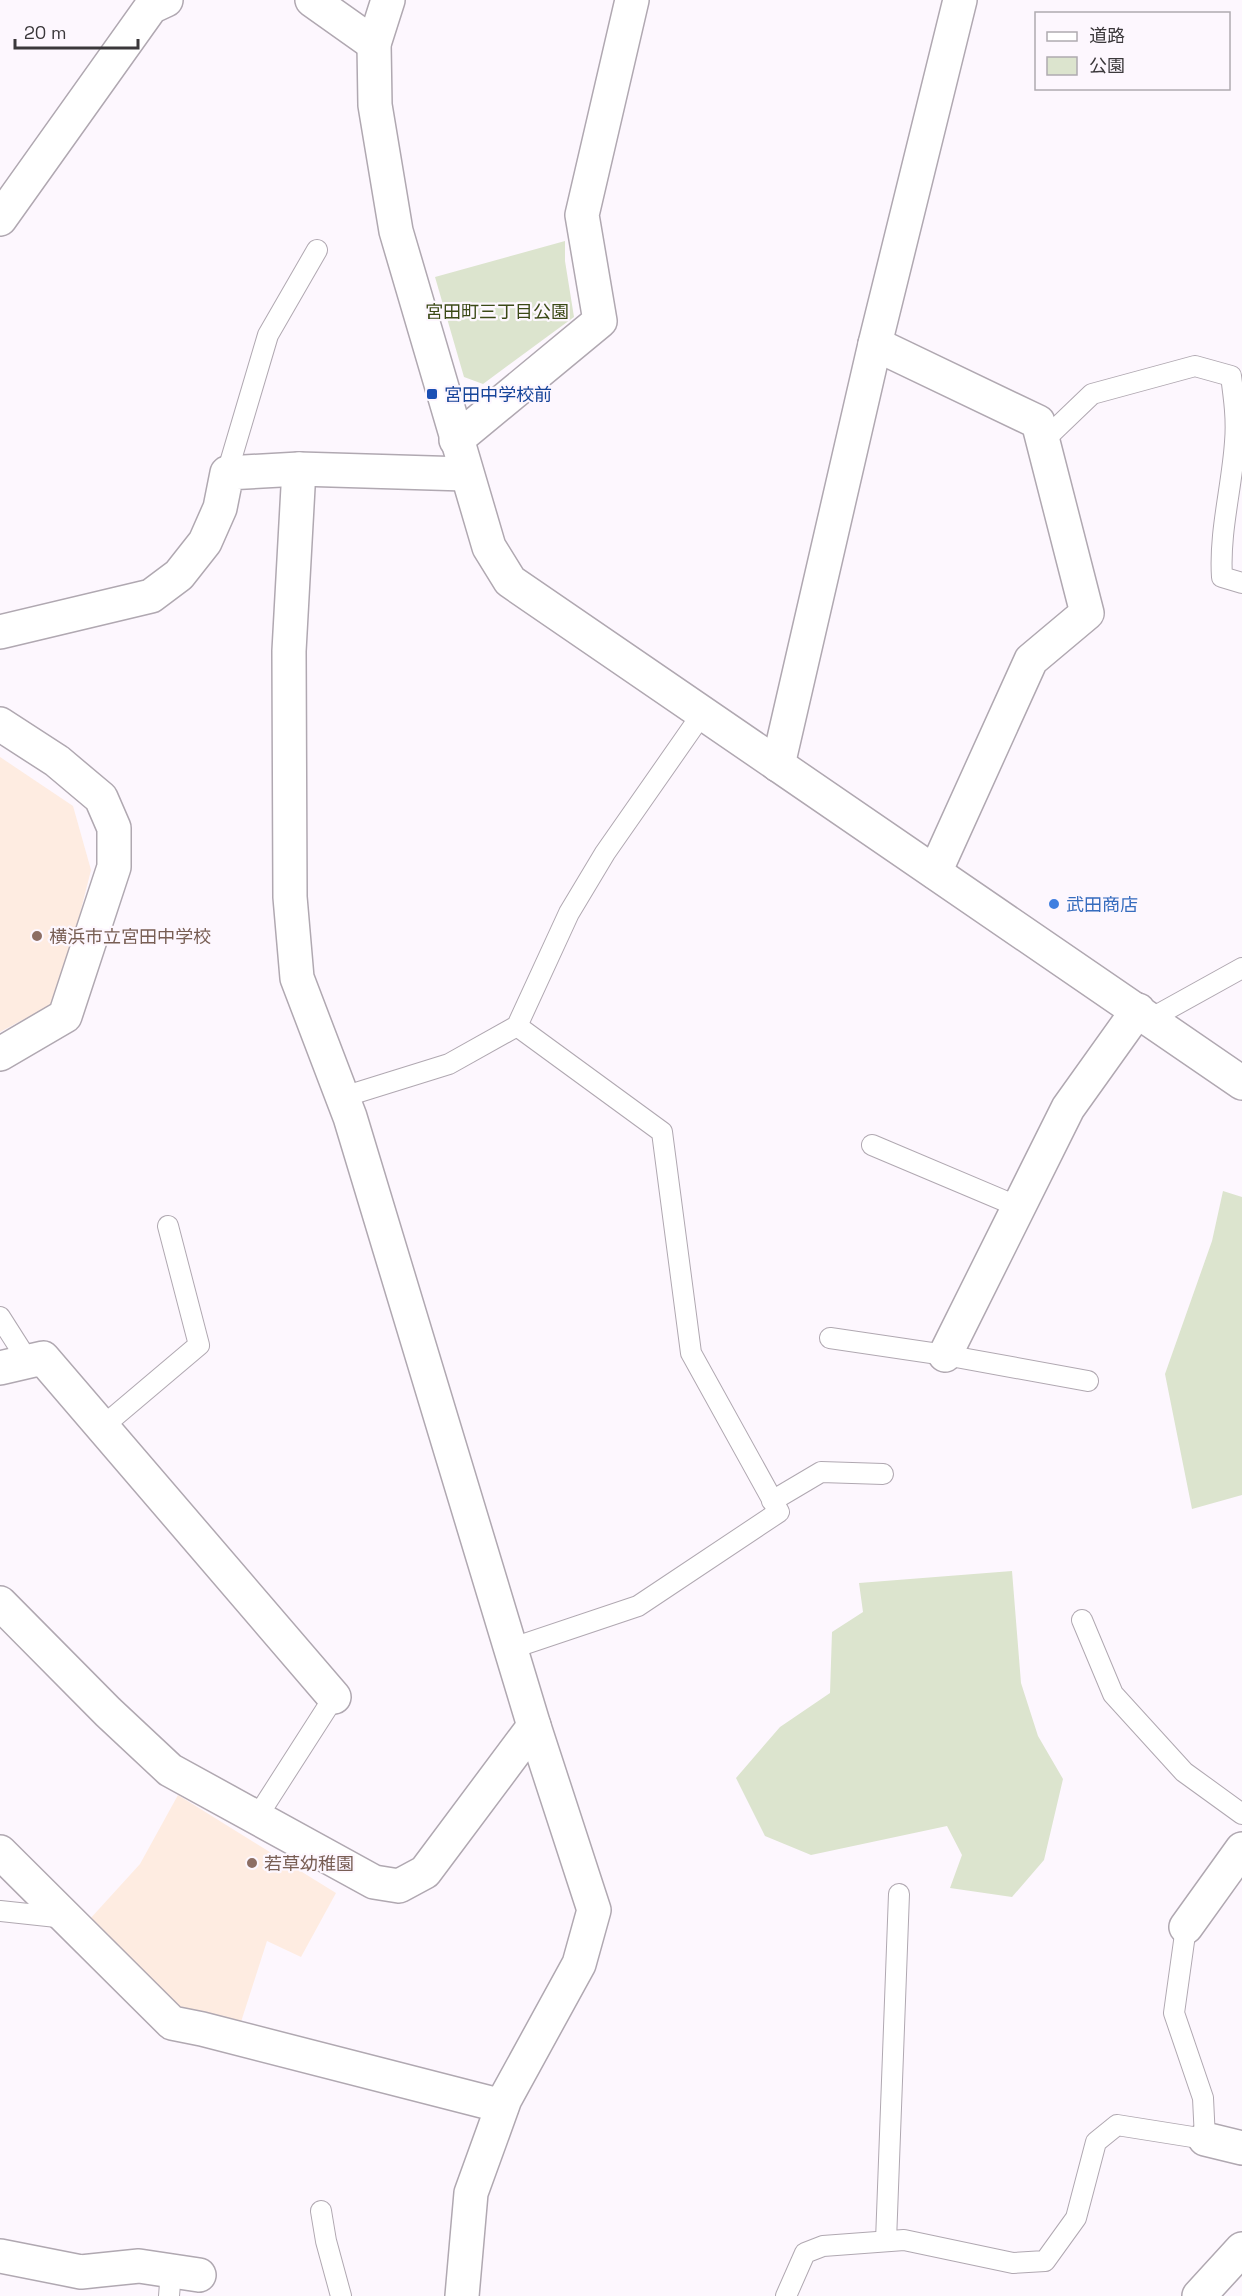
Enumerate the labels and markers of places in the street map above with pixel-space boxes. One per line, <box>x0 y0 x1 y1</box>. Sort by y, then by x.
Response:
place label: 宮田中学校前 <box>444 383 552 406</box>
marker: 宮田中学校前 <box>425 387 439 401</box>
place label: 武田商店 <box>1066 893 1138 916</box>
marker: 武田商店 <box>1047 897 1061 911</box>
place label: 横浜市立宮田中学校 <box>49 925 211 948</box>
marker: 横浜市立宮田中学校 <box>30 929 44 943</box>
place label: 若草幼稚園 <box>264 1852 354 1875</box>
marker: 若草幼稚園 <box>245 1856 259 1870</box>

